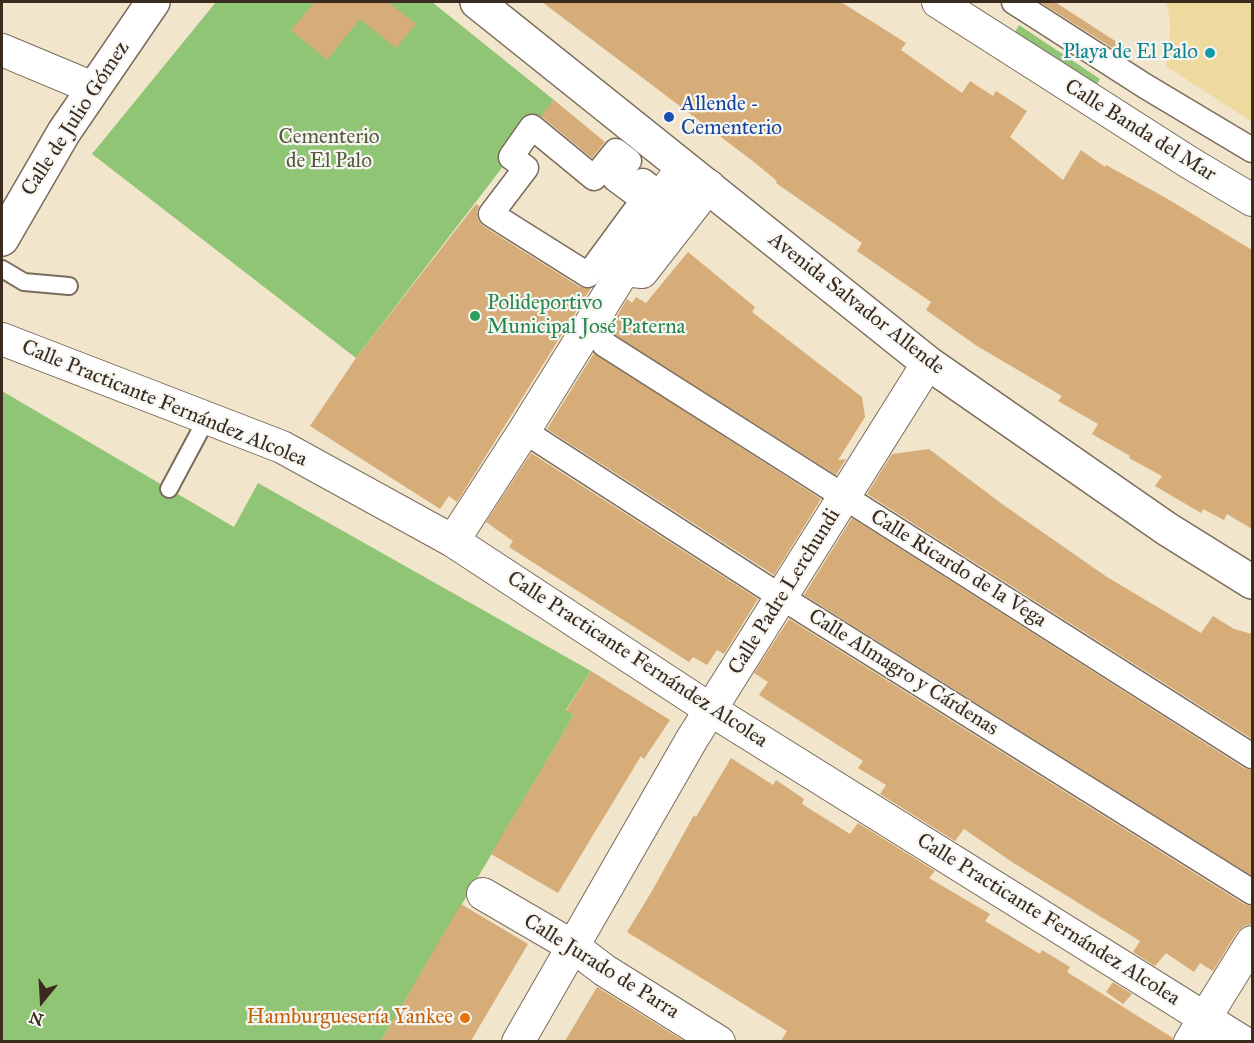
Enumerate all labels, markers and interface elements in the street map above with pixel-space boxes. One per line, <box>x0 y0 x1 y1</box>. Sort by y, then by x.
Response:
street label: Calle de Julio Gómez <box>17 37 135 201</box>
place label: Playa de El Palo <box>1063 40 1198 66</box>
marker: Playa de El Palo <box>1203 46 1217 60</box>
street label: Calle Banda del Mar <box>1060 74 1220 188</box>
place label: Allende - Cementerio <box>681 92 782 142</box>
marker: Allende - Cementerio <box>662 110 676 124</box>
park label: Cementerio de El Palo <box>278 125 380 175</box>
street label: Avenida Salvador Allende <box>763 227 949 381</box>
place label: Polideportivo Municipal José Paterna <box>487 291 685 341</box>
marker: Polideportivo Municipal José Paterna <box>468 309 482 323</box>
street label: Calle Practicante Fernández Alcolea <box>18 335 310 473</box>
street label: Calle Padre Lerchundi <box>724 504 846 680</box>
street label: Calle Ricardo de la Vega <box>865 505 1051 633</box>
street label: Calle Practicante Fernández Alcolea <box>502 566 772 754</box>
street label: Calle Almagro y Cárdenas <box>803 604 1003 742</box>
street label: Calle Practicante Fernández Alcolea <box>912 828 1184 1012</box>
street label: Calle Jurado de Parra <box>519 909 683 1025</box>
north arrow <box>12 971 72 1031</box>
place label: Hamburguesería Yankee <box>247 1005 453 1031</box>
text: N <box>27 1007 46 1030</box>
marker: Hamburguesería Yankee <box>458 1011 472 1025</box>

